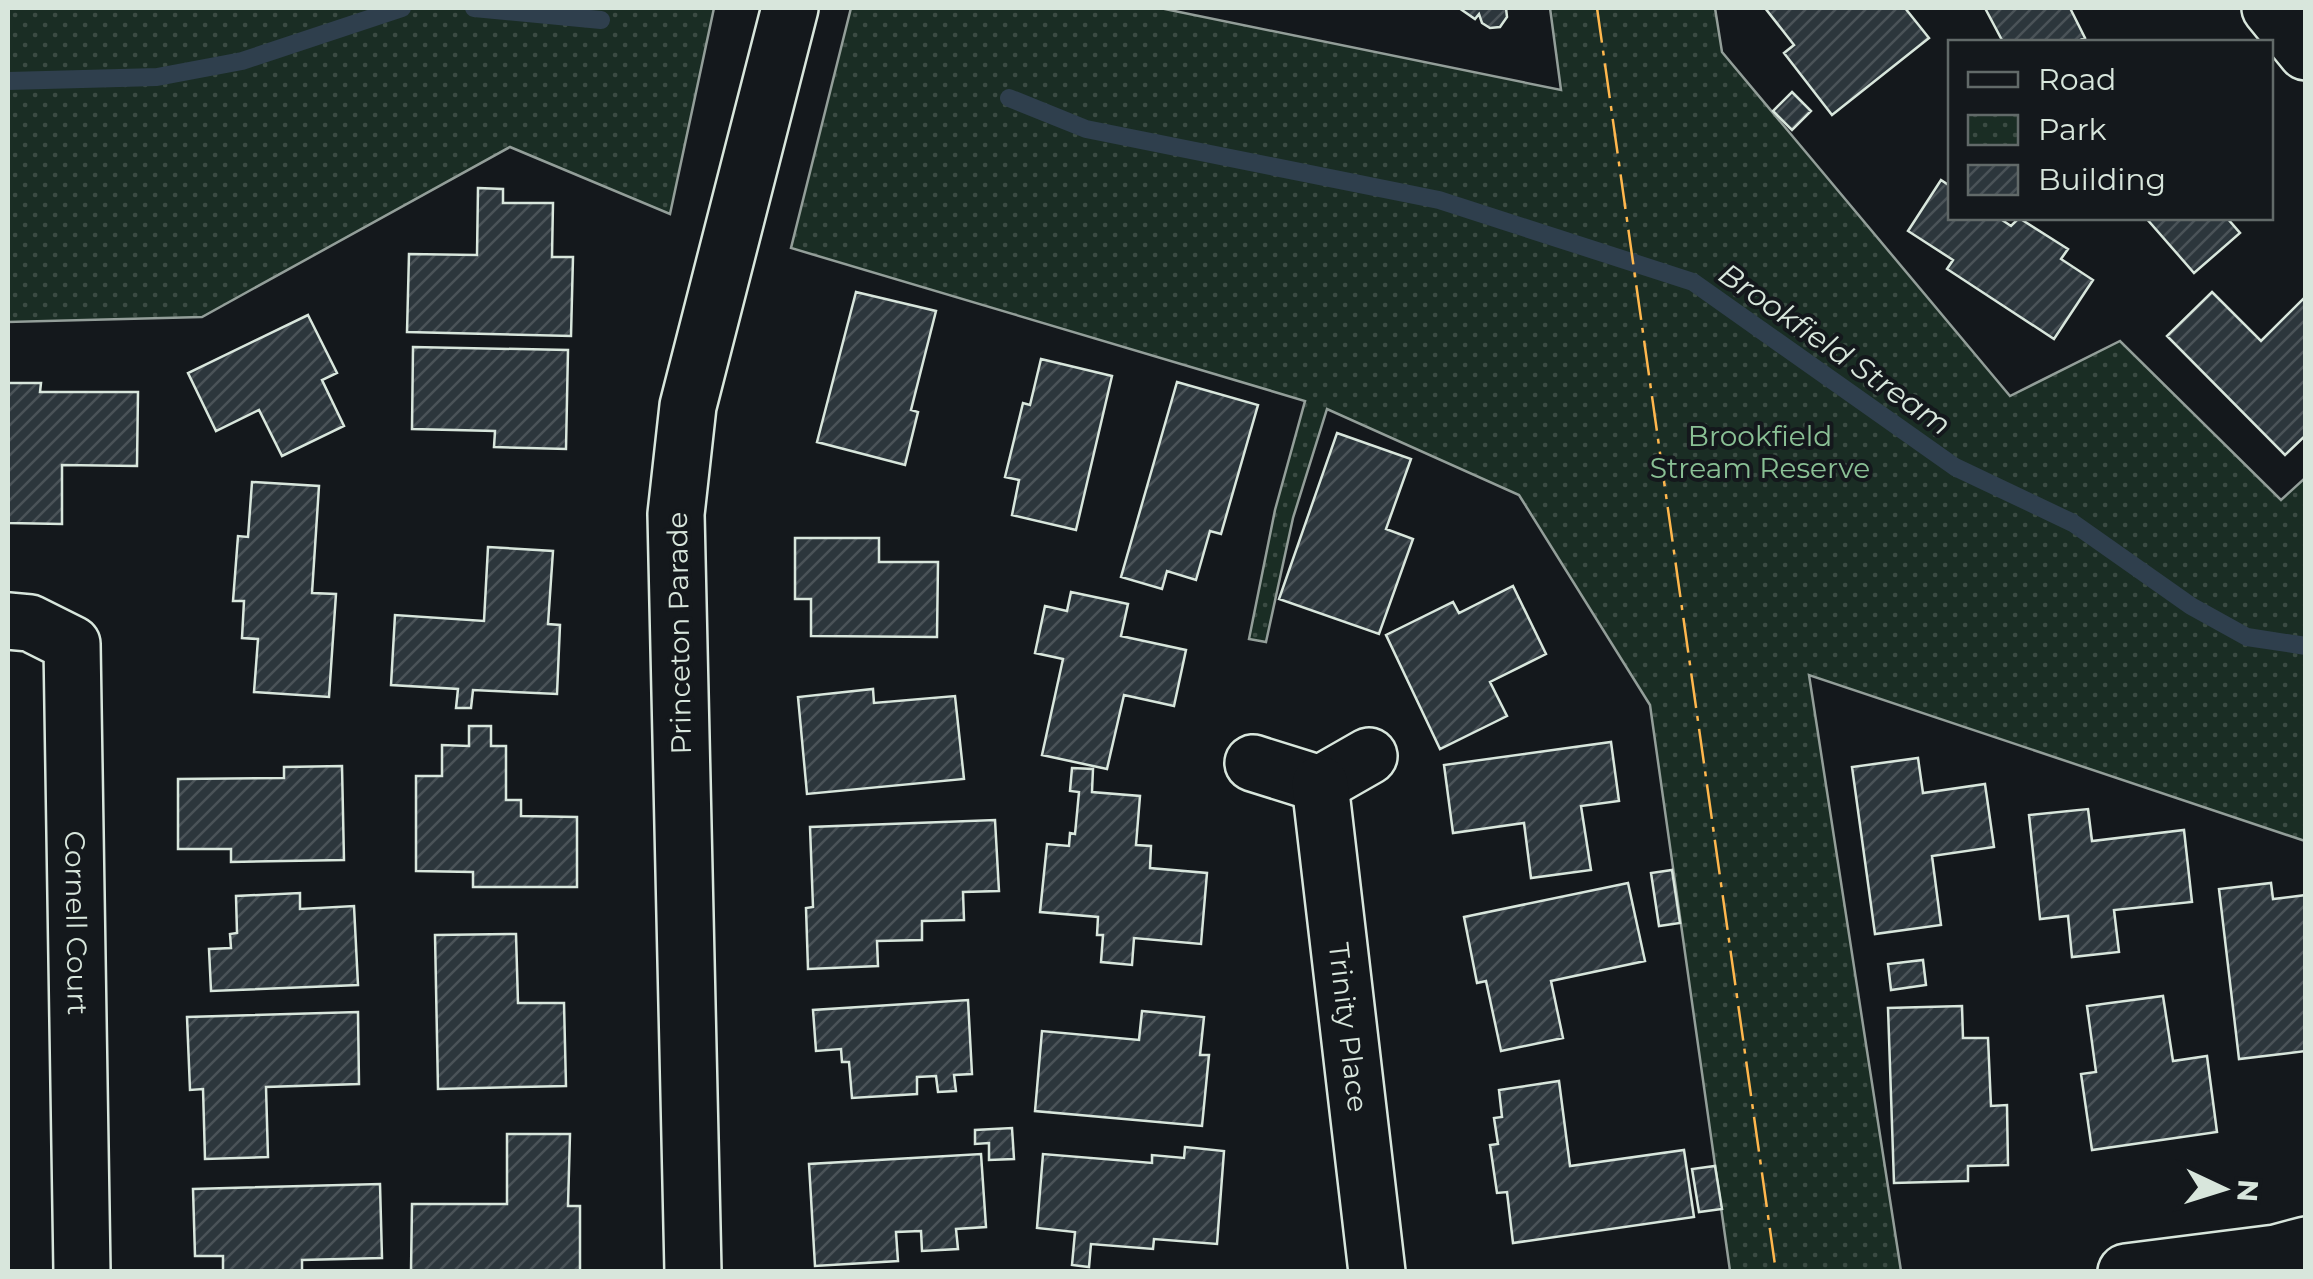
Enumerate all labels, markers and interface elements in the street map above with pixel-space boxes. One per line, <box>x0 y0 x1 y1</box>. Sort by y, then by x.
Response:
legend <box>1948 40 2273 220</box>
text: Road <box>2038 61 2116 98</box>
text: Park <box>2038 111 2107 148</box>
text: Building <box>2038 161 2166 198</box>
water label: Brookfield Stream <box>1712 255 1958 443</box>
park label: Brookfield Stream Reserve <box>1650 419 1870 485</box>
street label: Princeton Parade <box>660 511 698 755</box>
street label: Cornell Court <box>58 830 95 1016</box>
street label: Trinity Place <box>1322 941 1375 1114</box>
north arrow <box>2173 1139 2273 1239</box>
text: N <box>2230 1178 2266 1203</box>

